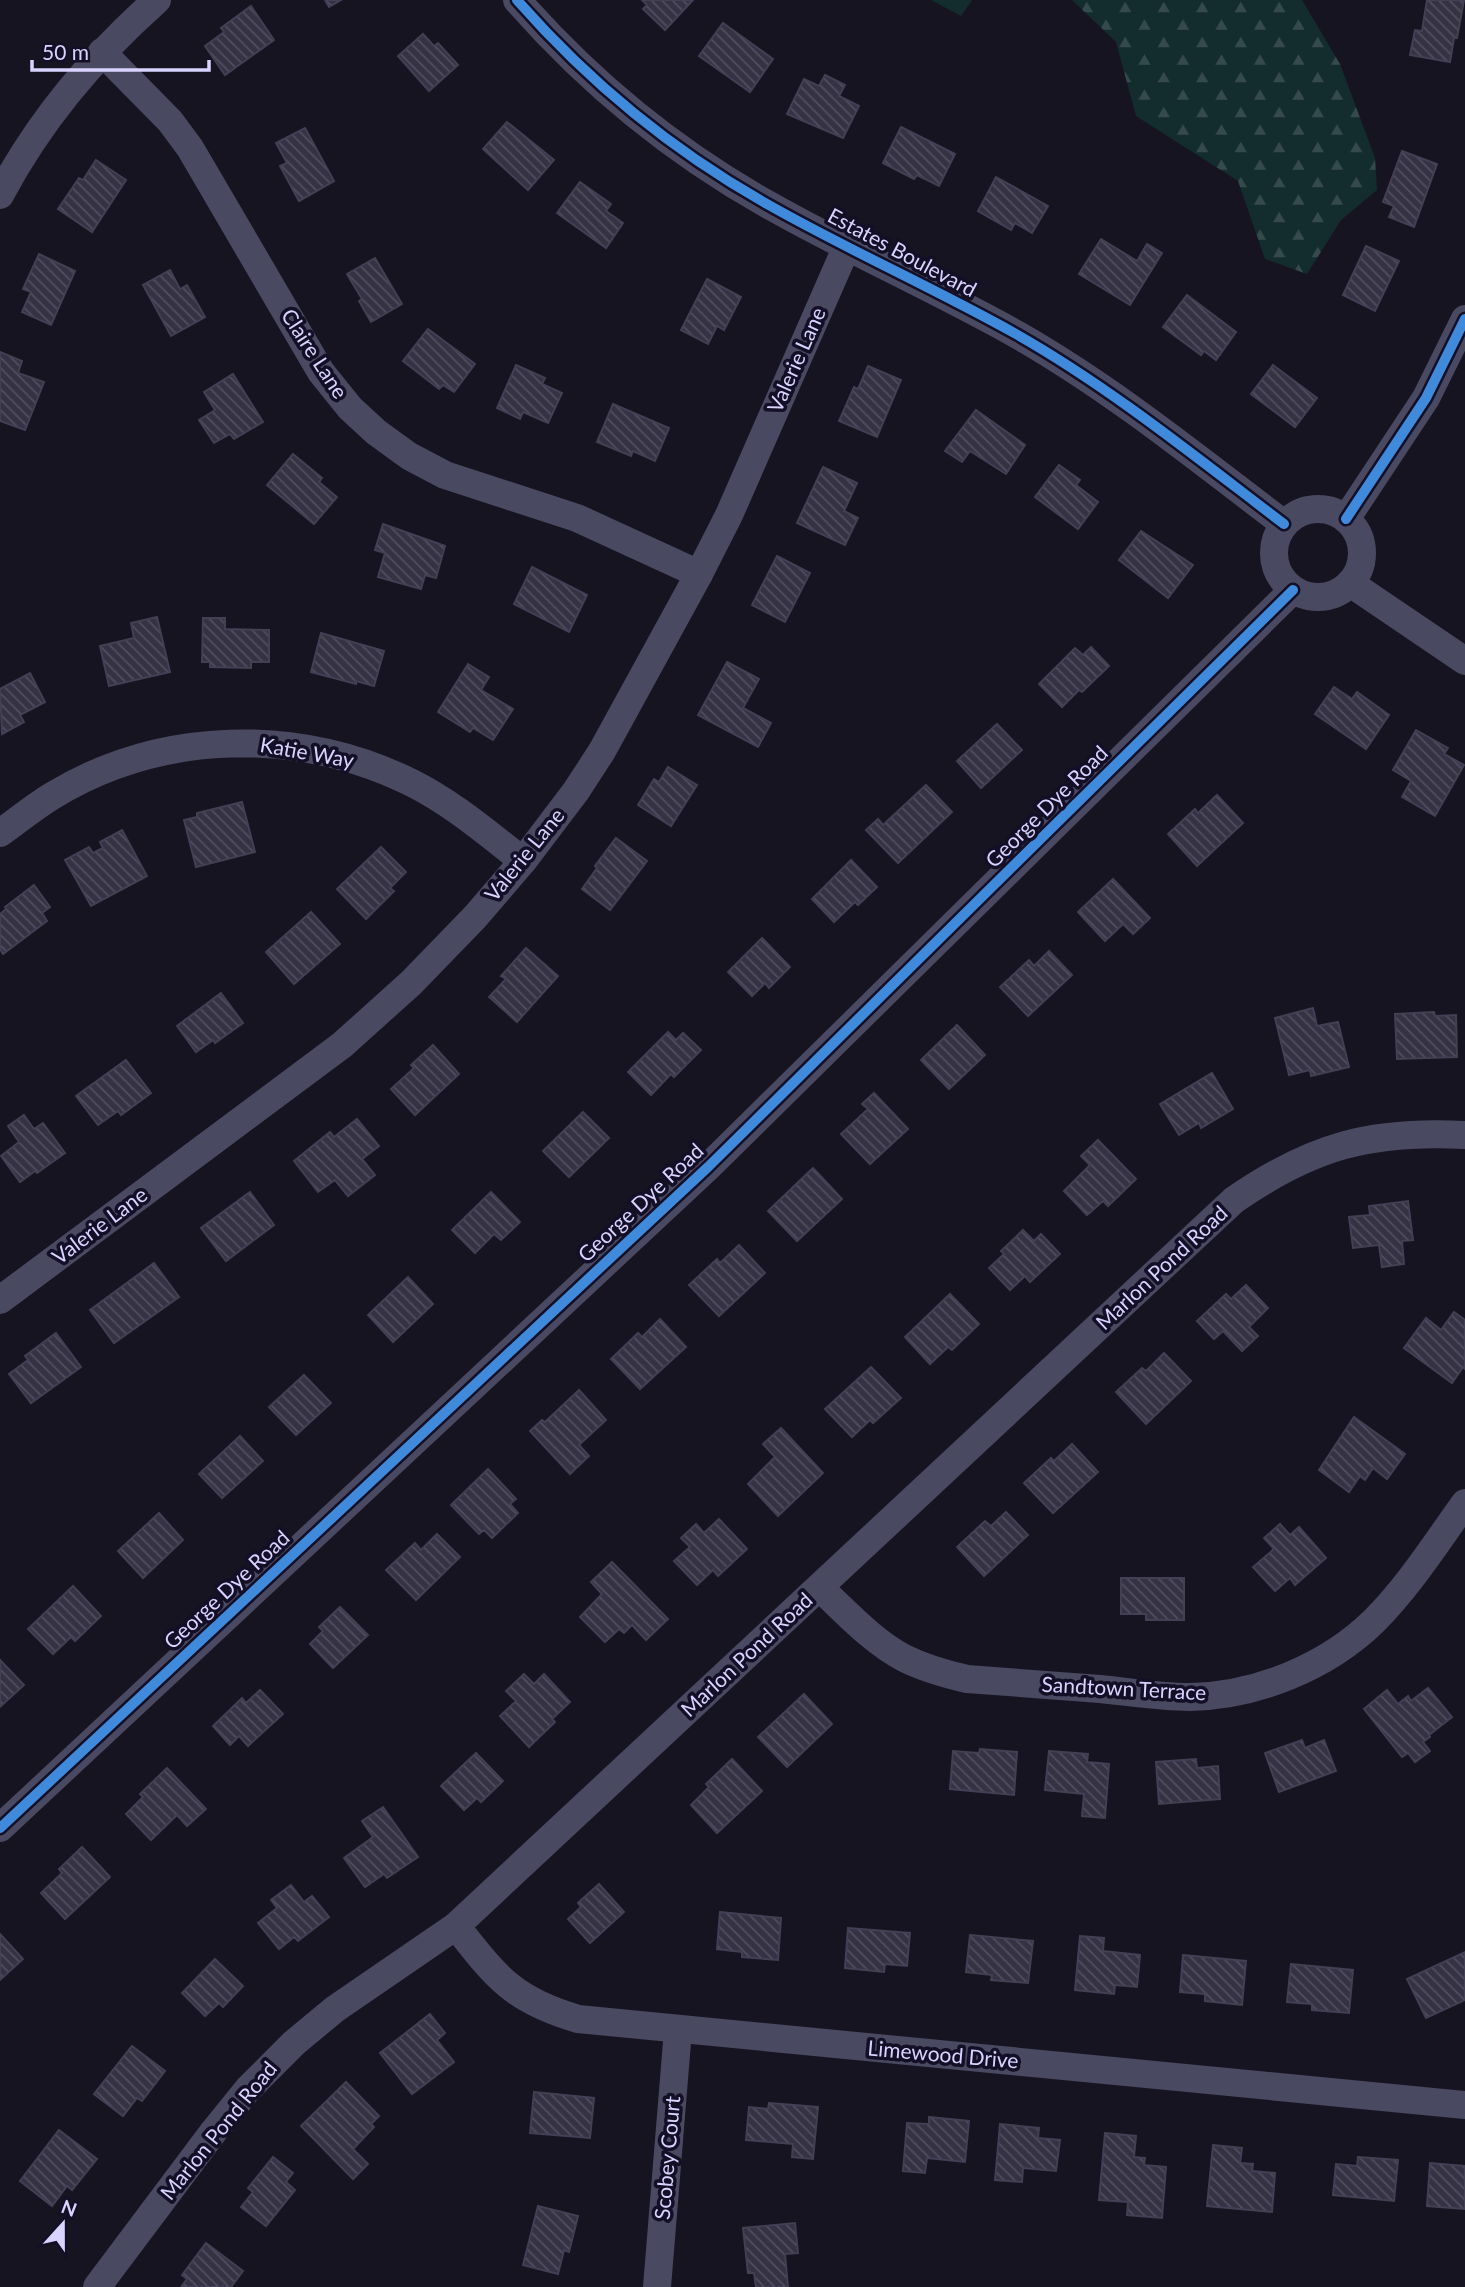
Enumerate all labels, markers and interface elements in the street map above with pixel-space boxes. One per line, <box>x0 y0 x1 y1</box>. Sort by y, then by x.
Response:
scale bar <box>32 28 208 72</box>
text: 50 m <box>42 39 89 64</box>
street label: Estates Boulevard <box>824 202 981 301</box>
street label: Valerie Lane <box>761 303 830 416</box>
street label: Claire Lane <box>277 304 354 403</box>
street label: Katie Way <box>258 731 356 772</box>
street label: George Dye Road <box>980 740 1112 872</box>
street label: Valerie Lane <box>479 803 569 906</box>
street label: George Dye Road <box>572 1137 708 1266</box>
street label: Valerie Lane <box>47 1181 151 1269</box>
street label: Marlon Pond Road <box>1090 1200 1232 1334</box>
street label: George Dye Road <box>158 1524 294 1653</box>
street label: Marlon Pond Road <box>675 1587 817 1721</box>
street label: Sandtown Terrace <box>1041 1671 1207 1704</box>
street label: Limewood Drive <box>867 2034 1020 2073</box>
street label: Marlon Pond Road <box>154 2056 281 2204</box>
street label: Scobey Court <box>649 2095 684 2221</box>
north arrow <box>28 2189 98 2259</box>
text: N <box>58 2194 80 2221</box>

